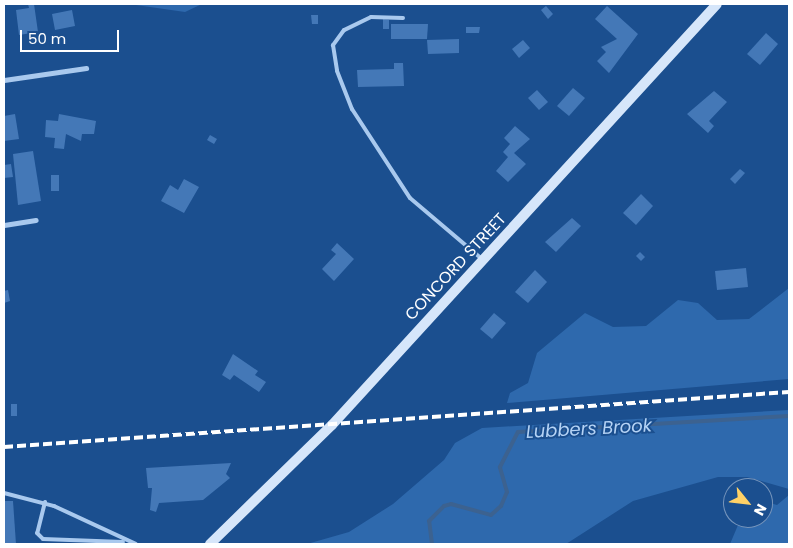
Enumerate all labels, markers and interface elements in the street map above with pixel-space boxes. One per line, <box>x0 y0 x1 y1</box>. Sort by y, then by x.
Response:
scale bar <box>22 20 121 52</box>
text: 50 m <box>28 28 66 49</box>
street label: CONCORD STREET <box>401 210 511 324</box>
water label: Lubbers Brook <box>525 415 653 443</box>
north arrow <box>723 478 773 528</box>
text: N <box>749 500 772 519</box>

